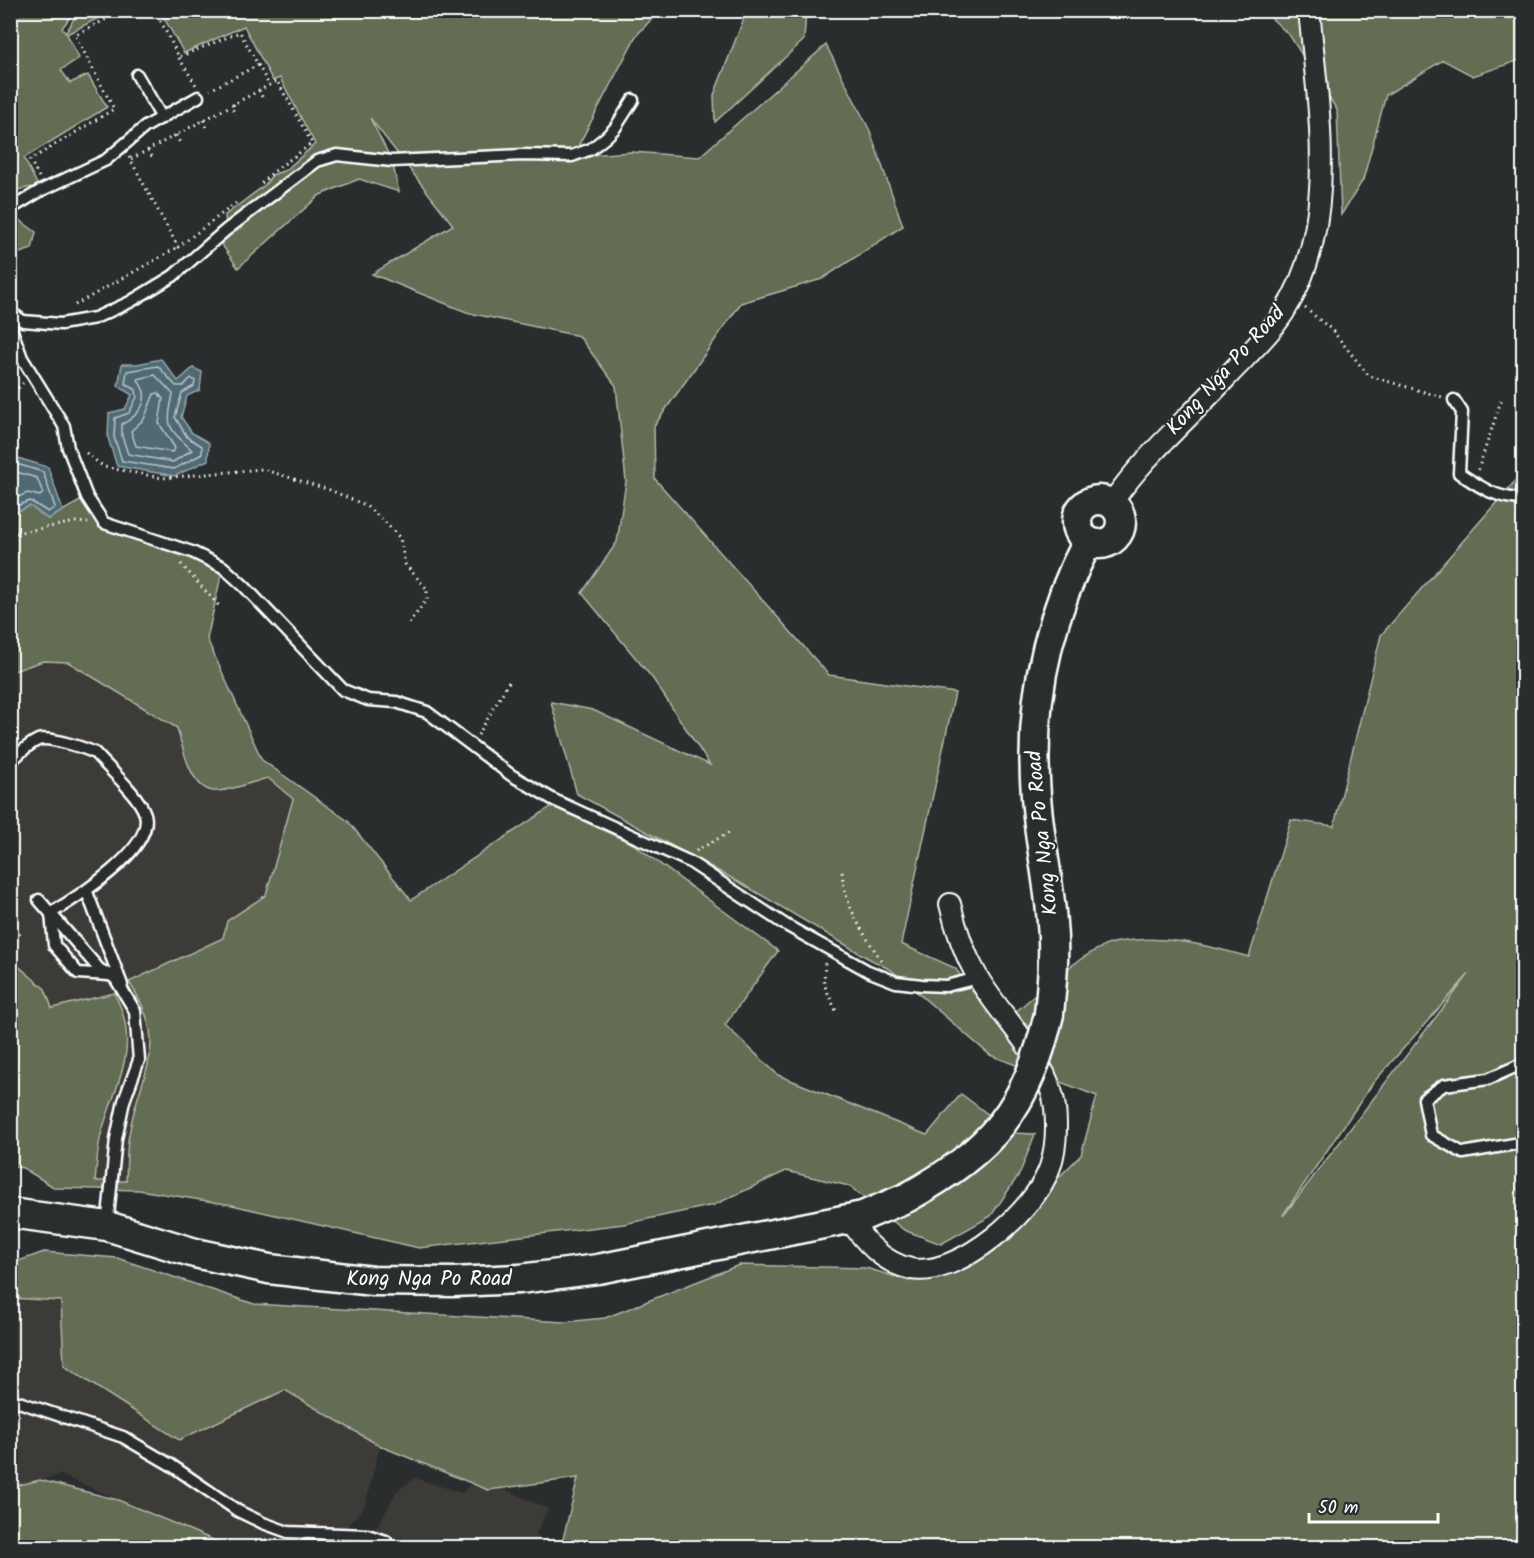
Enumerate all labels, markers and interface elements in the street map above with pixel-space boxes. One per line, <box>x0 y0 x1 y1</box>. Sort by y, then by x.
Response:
street label: Kong Nga Po Road <box>1158 298 1294 444</box>
street label: Kong Nga Po Road <box>1018 749 1068 917</box>
street label: Kong Nga Po Road <box>346 1263 512 1296</box>
scale bar <box>1309 1486 1438 1524</box>
text: 50 m <box>1318 1494 1358 1523</box>

